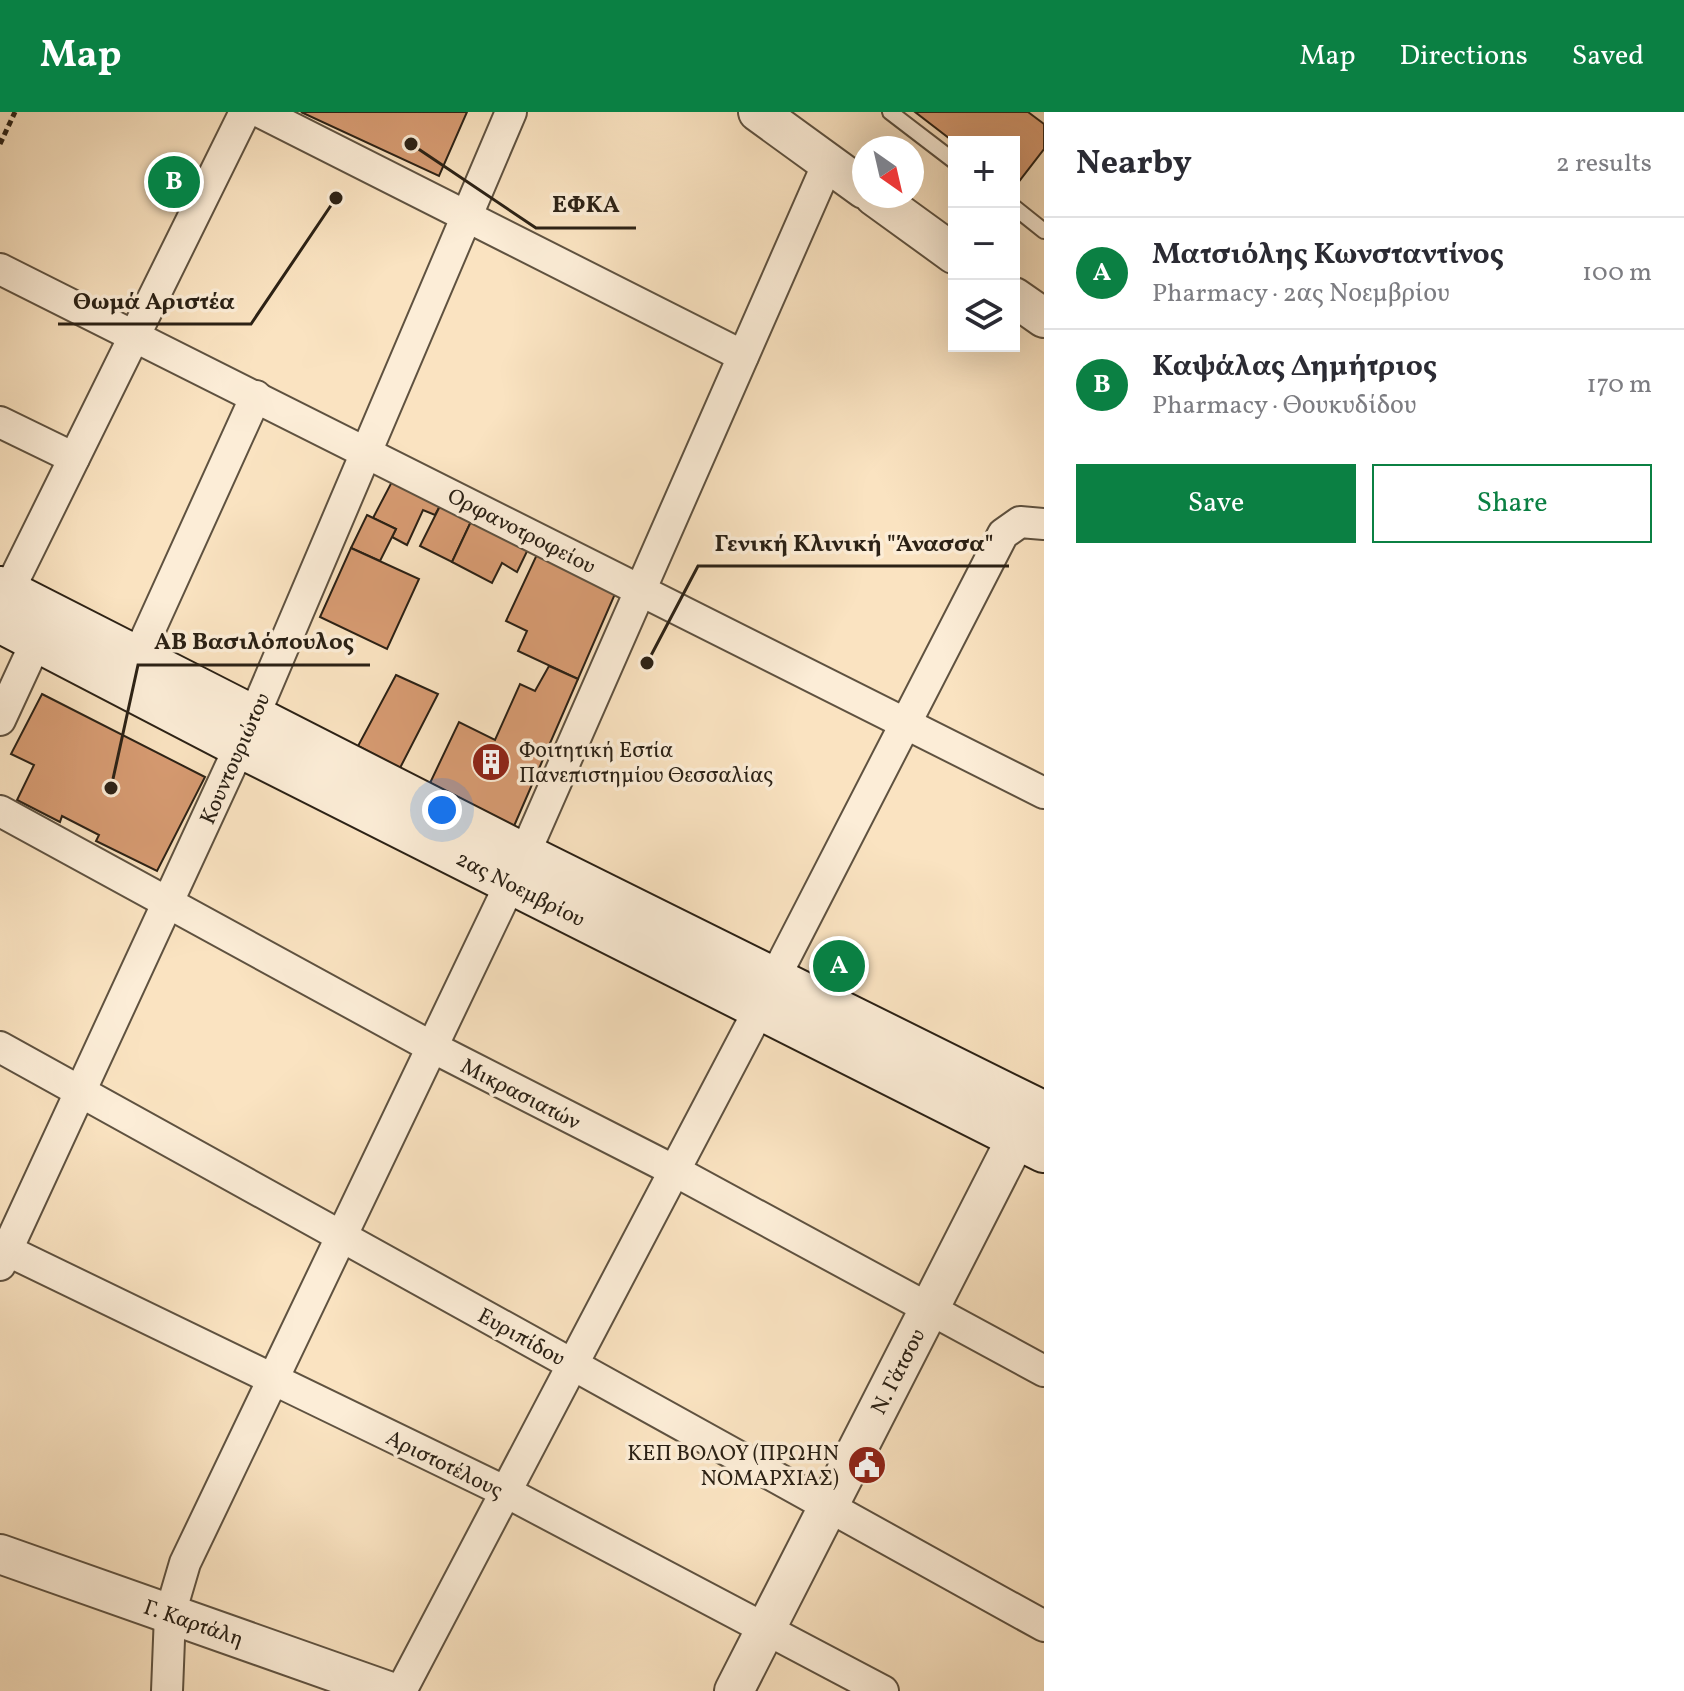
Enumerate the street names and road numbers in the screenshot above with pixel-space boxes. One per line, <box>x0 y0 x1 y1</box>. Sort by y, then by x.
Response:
street label: Ορφανοτροφείου <box>441 482 600 583</box>
street label: Κουντουριώτου <box>193 688 279 830</box>
street label: 2ας Νοεμβρίου <box>450 844 590 936</box>
street label: Μικρασιατών <box>455 1052 585 1139</box>
street label: Ευριπίδου <box>471 1301 570 1375</box>
street label: Ν. Γάτσου <box>864 1324 934 1421</box>
street label: Αριστοτέλους <box>380 1423 508 1507</box>
street label: Γ. Καρτάλη <box>139 1593 247 1656</box>

